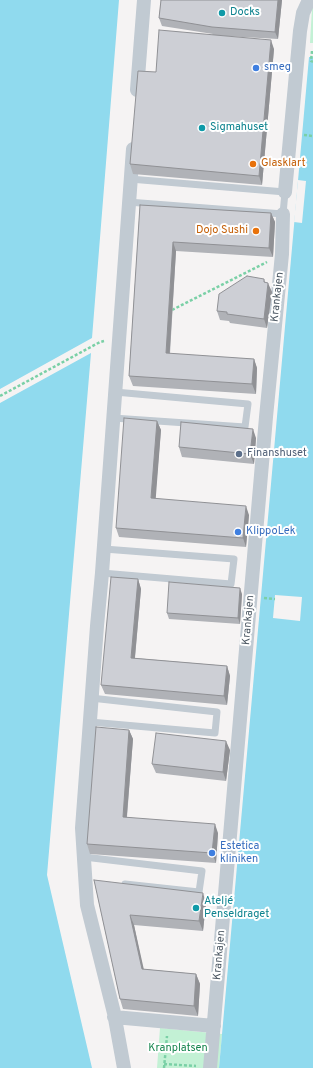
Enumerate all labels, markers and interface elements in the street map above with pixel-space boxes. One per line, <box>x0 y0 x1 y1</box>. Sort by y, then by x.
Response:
place label: Docks <box>230 6 260 20</box>
marker: Docks <box>217 8 227 18</box>
place label: smeg <box>264 61 291 75</box>
marker: smeg <box>251 63 261 73</box>
place label: Sigmahuset <box>210 121 268 135</box>
marker: Sigmahuset <box>197 123 207 133</box>
place label: Glasklart <box>261 157 306 171</box>
marker: Glasklart <box>248 159 258 169</box>
place label: Dojo Sushi <box>196 224 248 238</box>
marker: Dojo Sushi <box>251 226 261 236</box>
street label: Krankajen <box>269 271 287 323</box>
place label: Finanshuset <box>247 447 307 461</box>
marker: Finanshuset <box>234 449 244 459</box>
place label: KlippoLek <box>246 525 296 539</box>
marker: KlippoLek <box>233 527 243 537</box>
street label: Krankajen <box>240 594 258 646</box>
place label: Estetica kliniken <box>220 840 259 866</box>
marker: Estetica kliniken <box>207 848 217 858</box>
place label: Ateljé Penseldraget <box>204 895 269 921</box>
marker: Ateljé Penseldraget <box>191 903 201 913</box>
street label: Krankajen <box>211 929 229 981</box>
park label: Kranplatsen <box>148 1042 208 1056</box>

